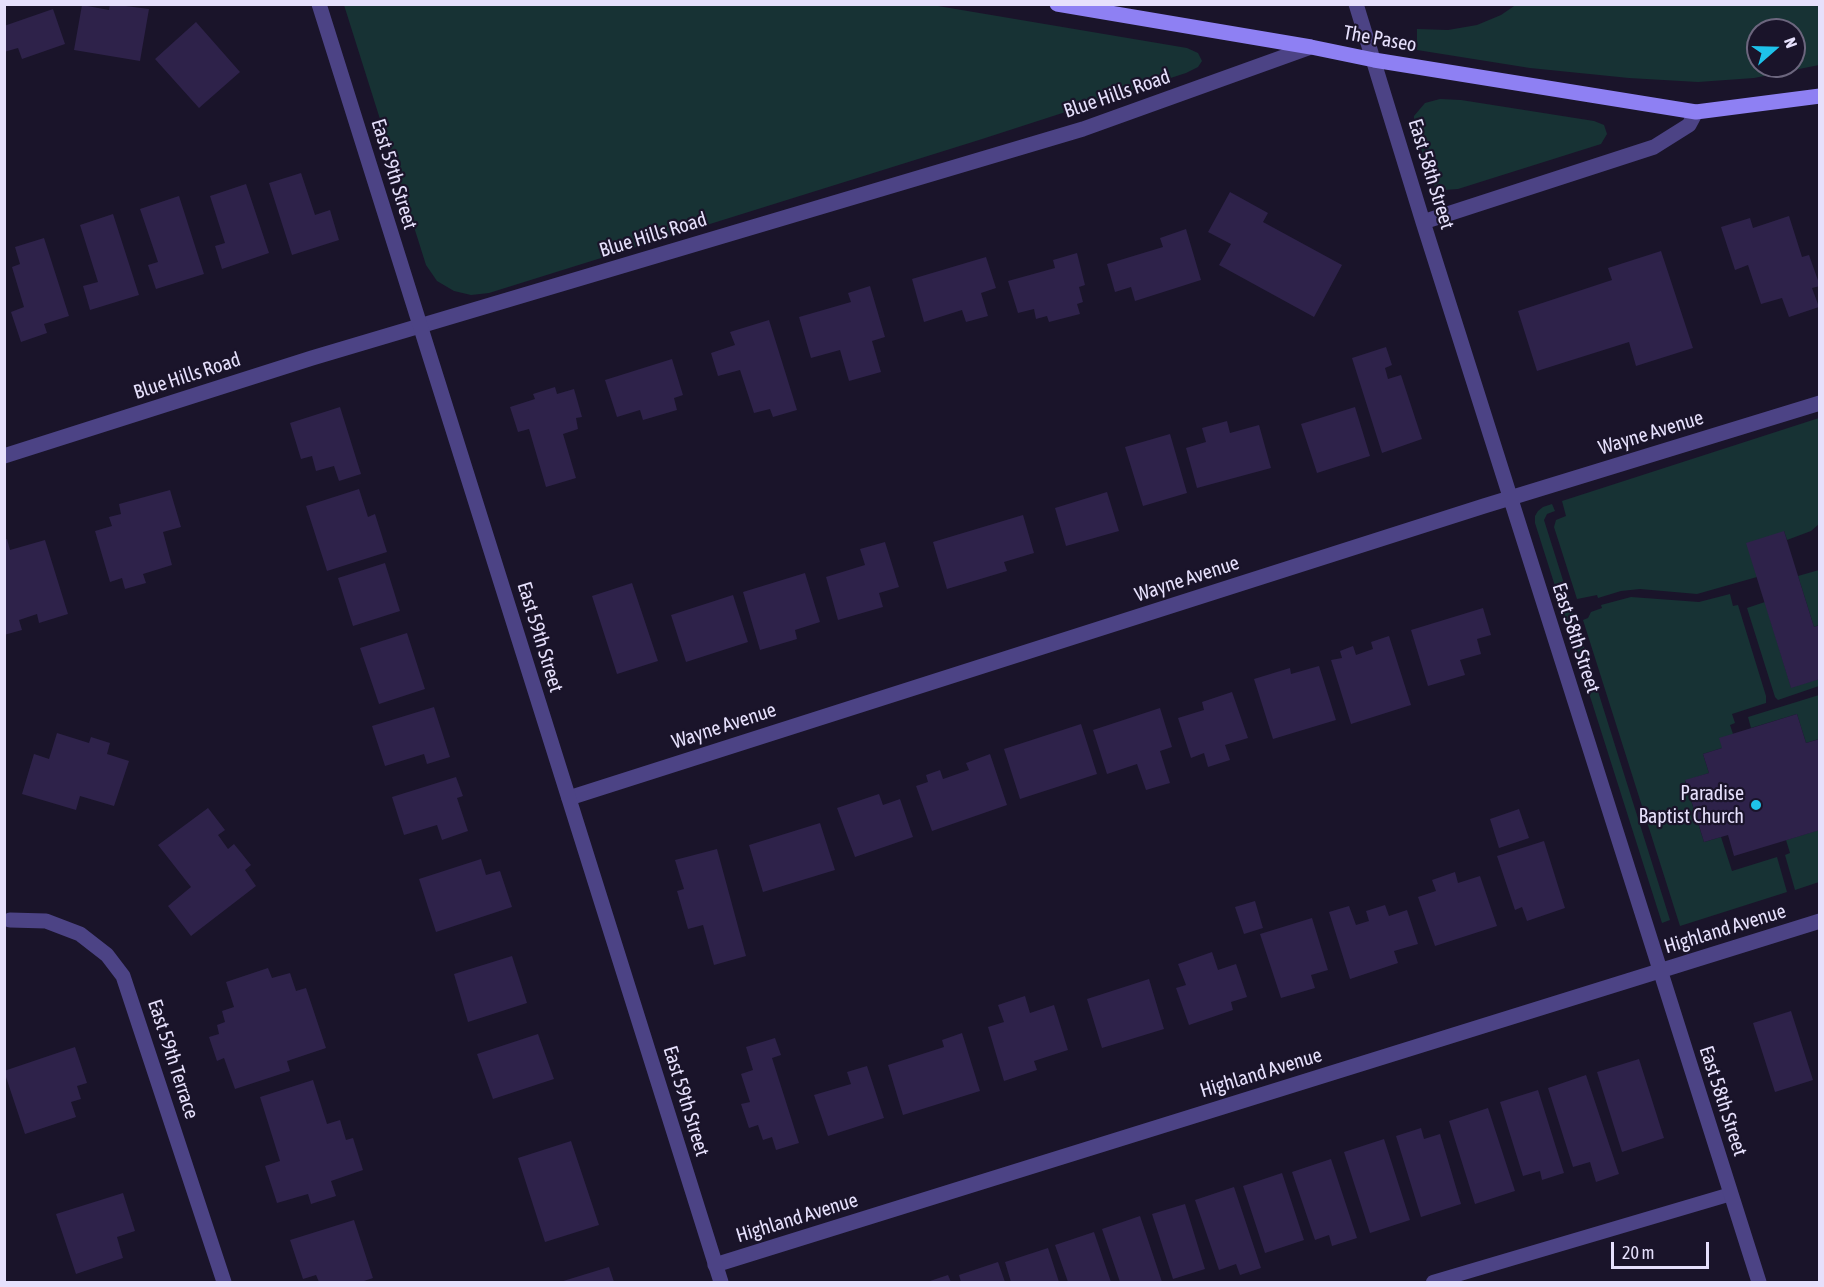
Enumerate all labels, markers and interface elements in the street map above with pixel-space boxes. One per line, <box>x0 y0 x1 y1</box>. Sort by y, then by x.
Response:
north arrow <box>1746 18 1806 78</box>
street label: The Paseo <box>1341 21 1419 57</box>
text: N <box>1781 35 1801 50</box>
street label: Blue Hills Road <box>1061 65 1173 123</box>
street label: East 59th Street <box>366 116 422 232</box>
street label: East 58th Street <box>1403 116 1459 232</box>
street label: Blue Hills Road <box>596 207 710 263</box>
street label: Blue Hills Road <box>130 347 244 405</box>
street label: Wayne Avenue <box>1596 406 1706 460</box>
street label: Wayne Avenue <box>1132 551 1242 607</box>
street label: East 59th Street <box>512 579 568 695</box>
street label: East 58th Street <box>1547 580 1605 696</box>
street label: Wayne Avenue <box>669 698 779 754</box>
place label: Paradise Baptist Church <box>1638 782 1744 829</box>
marker: Paradise Baptist Church <box>1749 798 1763 812</box>
street label: Highland Avenue <box>1661 899 1789 959</box>
street label: East 59th Terrace <box>142 996 204 1122</box>
street label: East 59th Street <box>658 1043 714 1159</box>
street label: Highland Avenue <box>1197 1043 1325 1103</box>
street label: East 58th Street <box>1694 1043 1752 1159</box>
street label: Highland Avenue <box>733 1188 861 1248</box>
scale bar <box>1614 1230 1712 1268</box>
text: 20 m <box>1622 1242 1654 1263</box>

